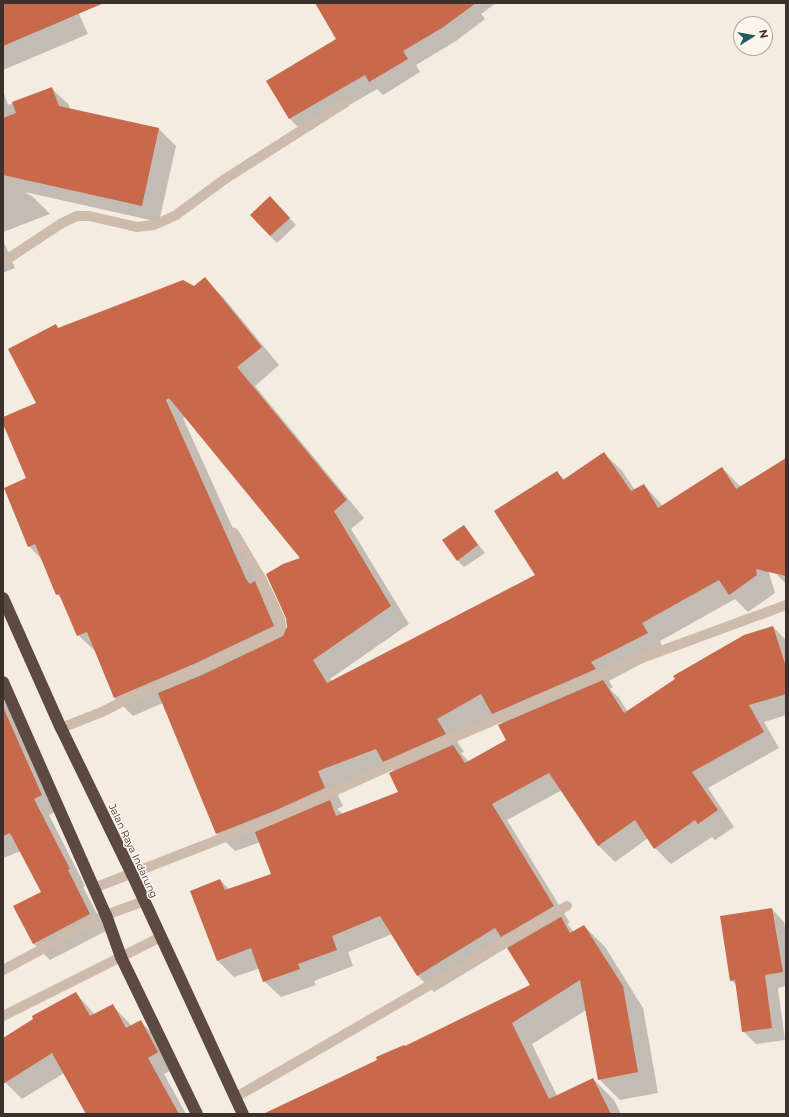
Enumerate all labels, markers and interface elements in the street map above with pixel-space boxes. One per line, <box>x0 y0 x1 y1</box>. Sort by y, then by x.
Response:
north arrow <box>733 16 773 56</box>
text: N <box>756 28 772 40</box>
street label: Jalan Raya Indarung <box>106 802 160 900</box>

